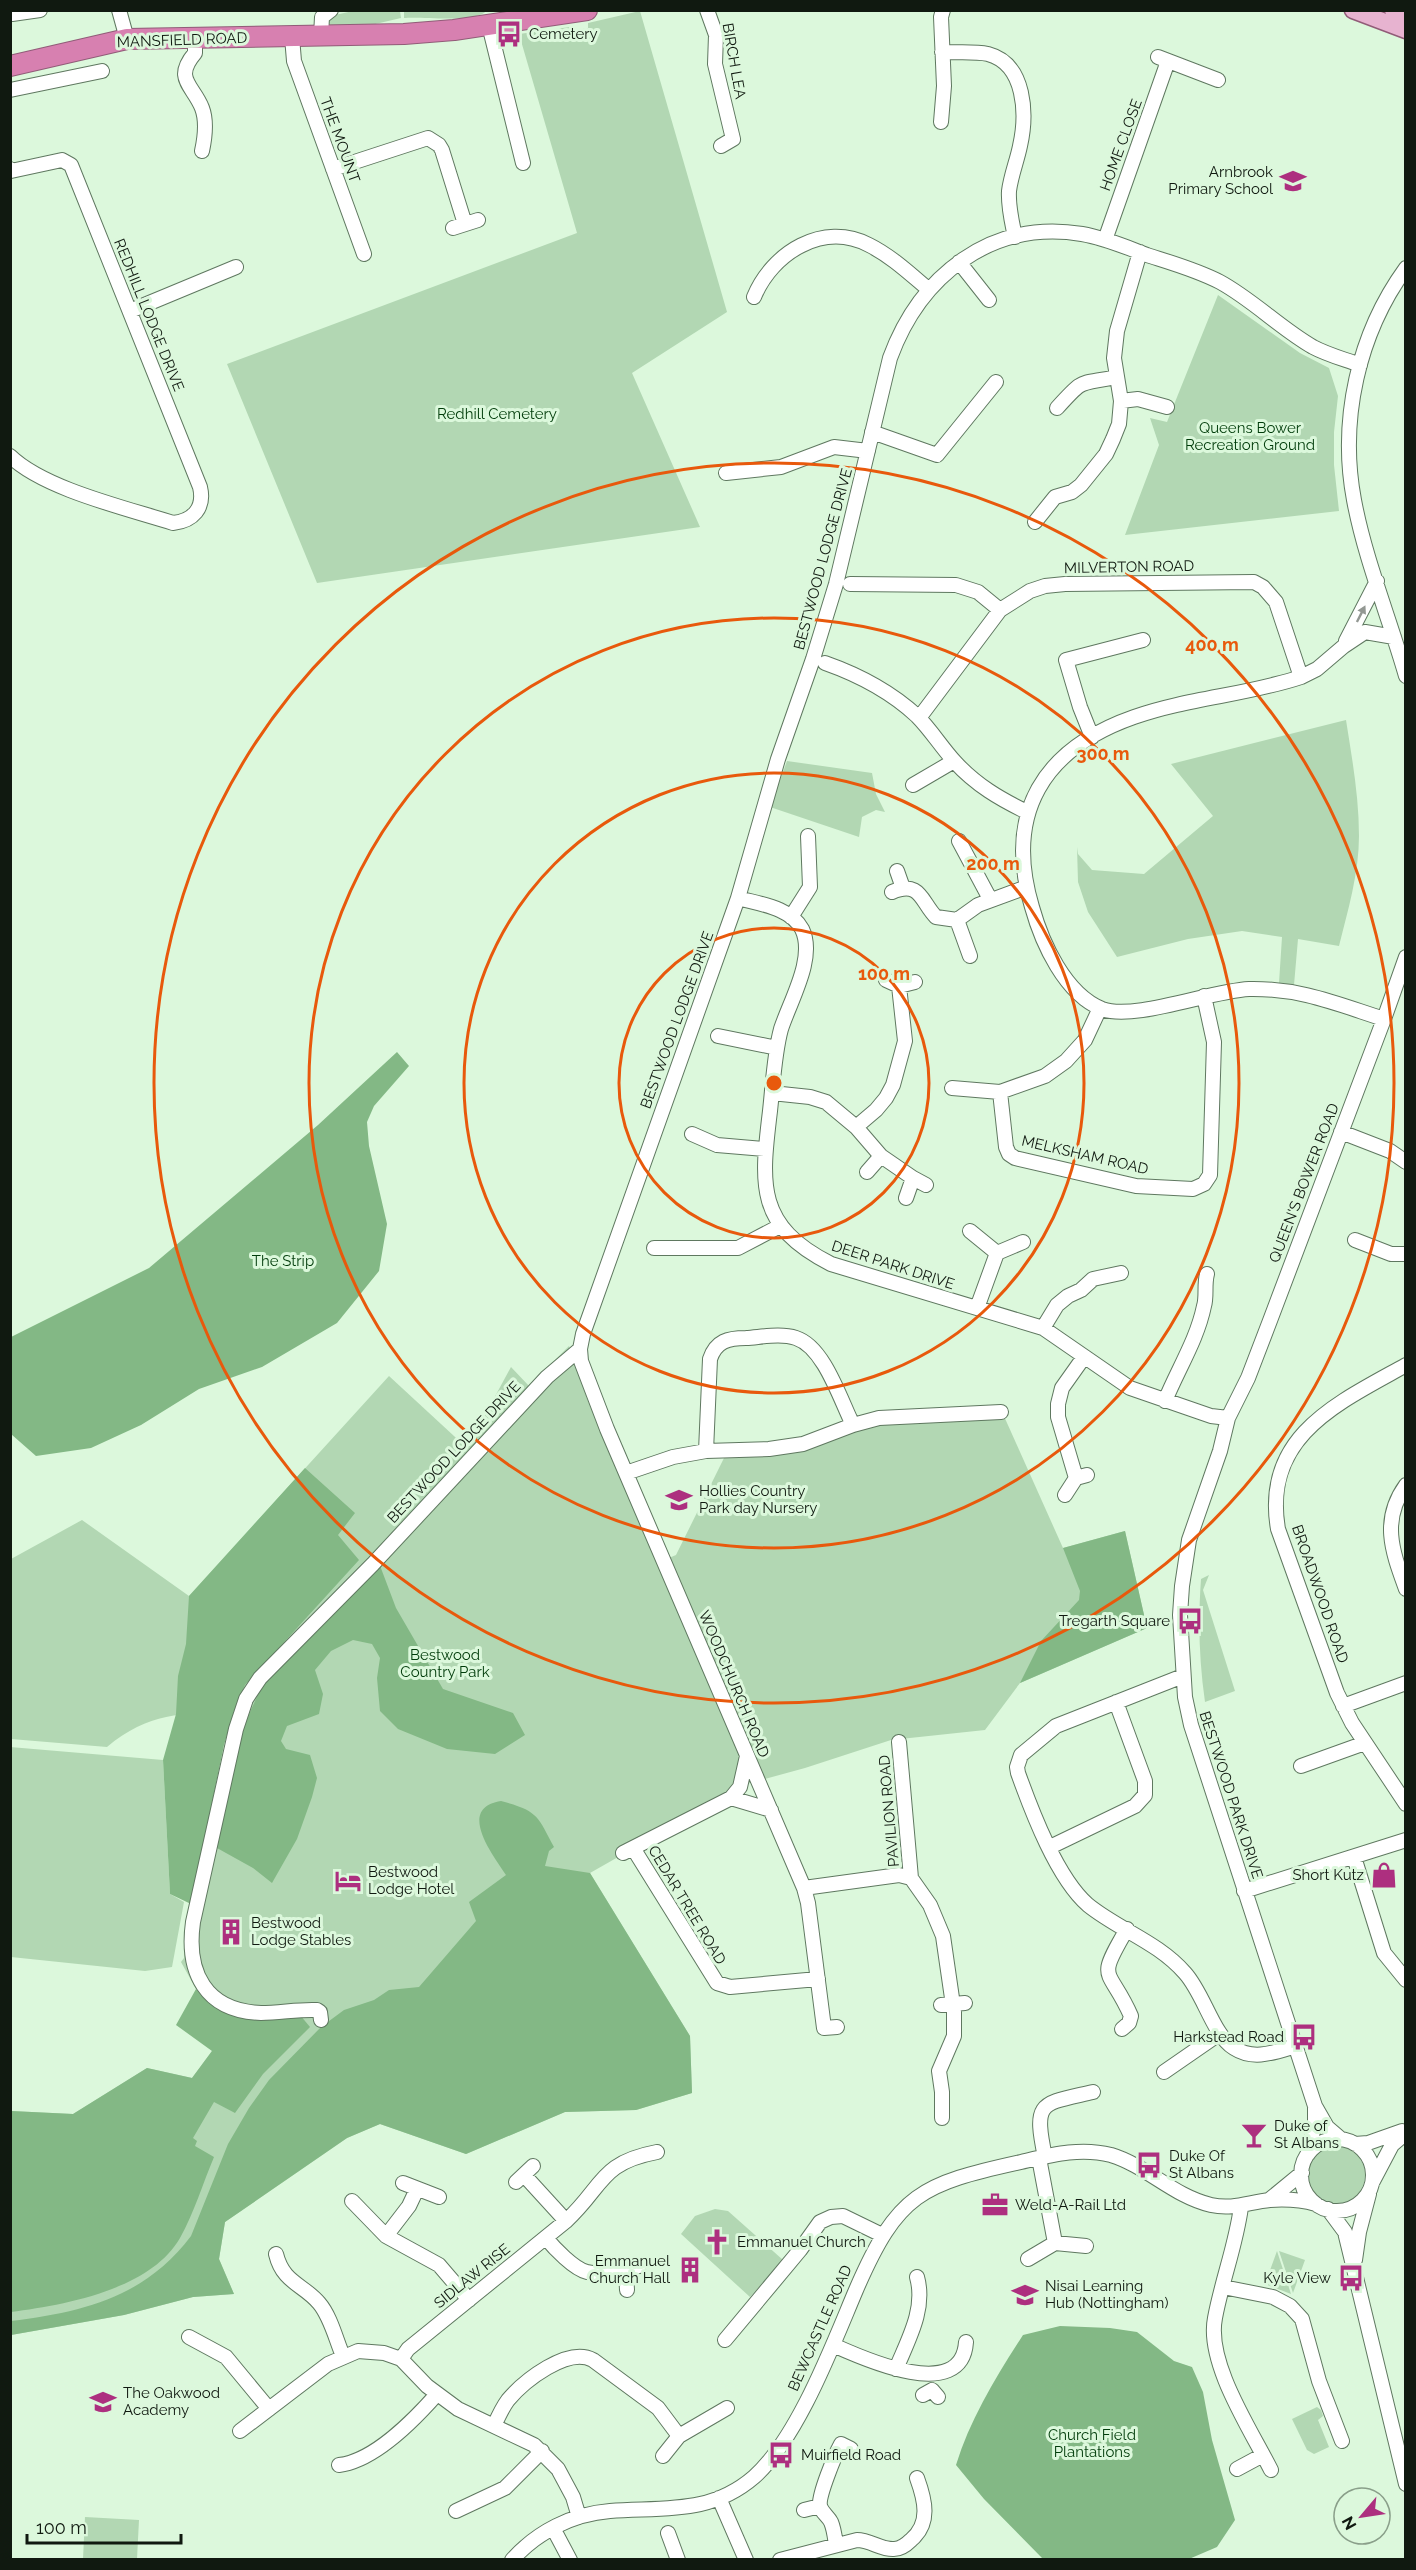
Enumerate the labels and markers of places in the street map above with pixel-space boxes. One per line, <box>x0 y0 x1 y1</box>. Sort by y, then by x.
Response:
bus stop icon: Cemetery <box>494 19 524 49</box>
place label: Cemetery <box>529 25 598 43</box>
place label: Arnbrook Primary School <box>1168 163 1274 198</box>
school or university icon: Arnbrook Primary School <box>1278 166 1308 196</box>
centre of rings <box>764 1073 784 1093</box>
place label: Hollies Country Park day Nursery <box>699 1482 817 1517</box>
school or university icon: Hollies Country Park day Nursery <box>664 1485 694 1515</box>
bus stop icon: Tregarth Square <box>1175 1606 1205 1636</box>
place label: Tregarth Square <box>1059 1612 1170 1630</box>
shop icon: Short Kutz <box>1369 1860 1399 1890</box>
place label: Bestwood Lodge Hotel <box>368 1863 455 1898</box>
hotel icon: Bestwood Lodge Hotel <box>333 1866 363 1896</box>
place label: Short Kutz <box>1292 1866 1364 1884</box>
place label: Bestwood Lodge Stables <box>251 1914 351 1949</box>
building icon: Bestwood Lodge Stables <box>216 1917 246 1947</box>
bus stop icon: Harkstead Road <box>1289 2022 1319 2052</box>
place label: Harkstead Road <box>1173 2028 1284 2046</box>
place label: Duke of St Albans <box>1274 2117 1339 2152</box>
bar icon: Duke of St Albans <box>1239 2120 1269 2150</box>
place label: Duke Of St Albans <box>1169 2147 1234 2182</box>
bus stop icon: Duke Of St Albans <box>1134 2150 1164 2180</box>
office icon: Weld-A-Rail Ltd <box>980 2190 1010 2220</box>
place label: Weld-A-Rail Ltd <box>1015 2196 1126 2214</box>
church icon: Emmanuel Church <box>702 2227 732 2257</box>
place label: Emmanuel Church <box>737 2233 866 2251</box>
place label: Emmanuel Church Hall <box>589 2252 671 2287</box>
building icon: Emmanuel Church Hall <box>675 2255 705 2285</box>
bus stop icon: Kyle View <box>1336 2263 1366 2293</box>
place label: Kyle View <box>1263 2269 1331 2287</box>
place label: Nisai Learning Hub (Nottingham) <box>1045 2277 1168 2312</box>
school or university icon: Nisai Learning Hub (Nottingham) <box>1010 2280 1040 2310</box>
place label: The Oakwood Academy <box>123 2384 220 2419</box>
school or university icon: The Oakwood Academy <box>88 2387 118 2417</box>
bus stop icon: Muirfield Road <box>766 2440 796 2470</box>
place label: Muirfield Road <box>801 2446 901 2464</box>

